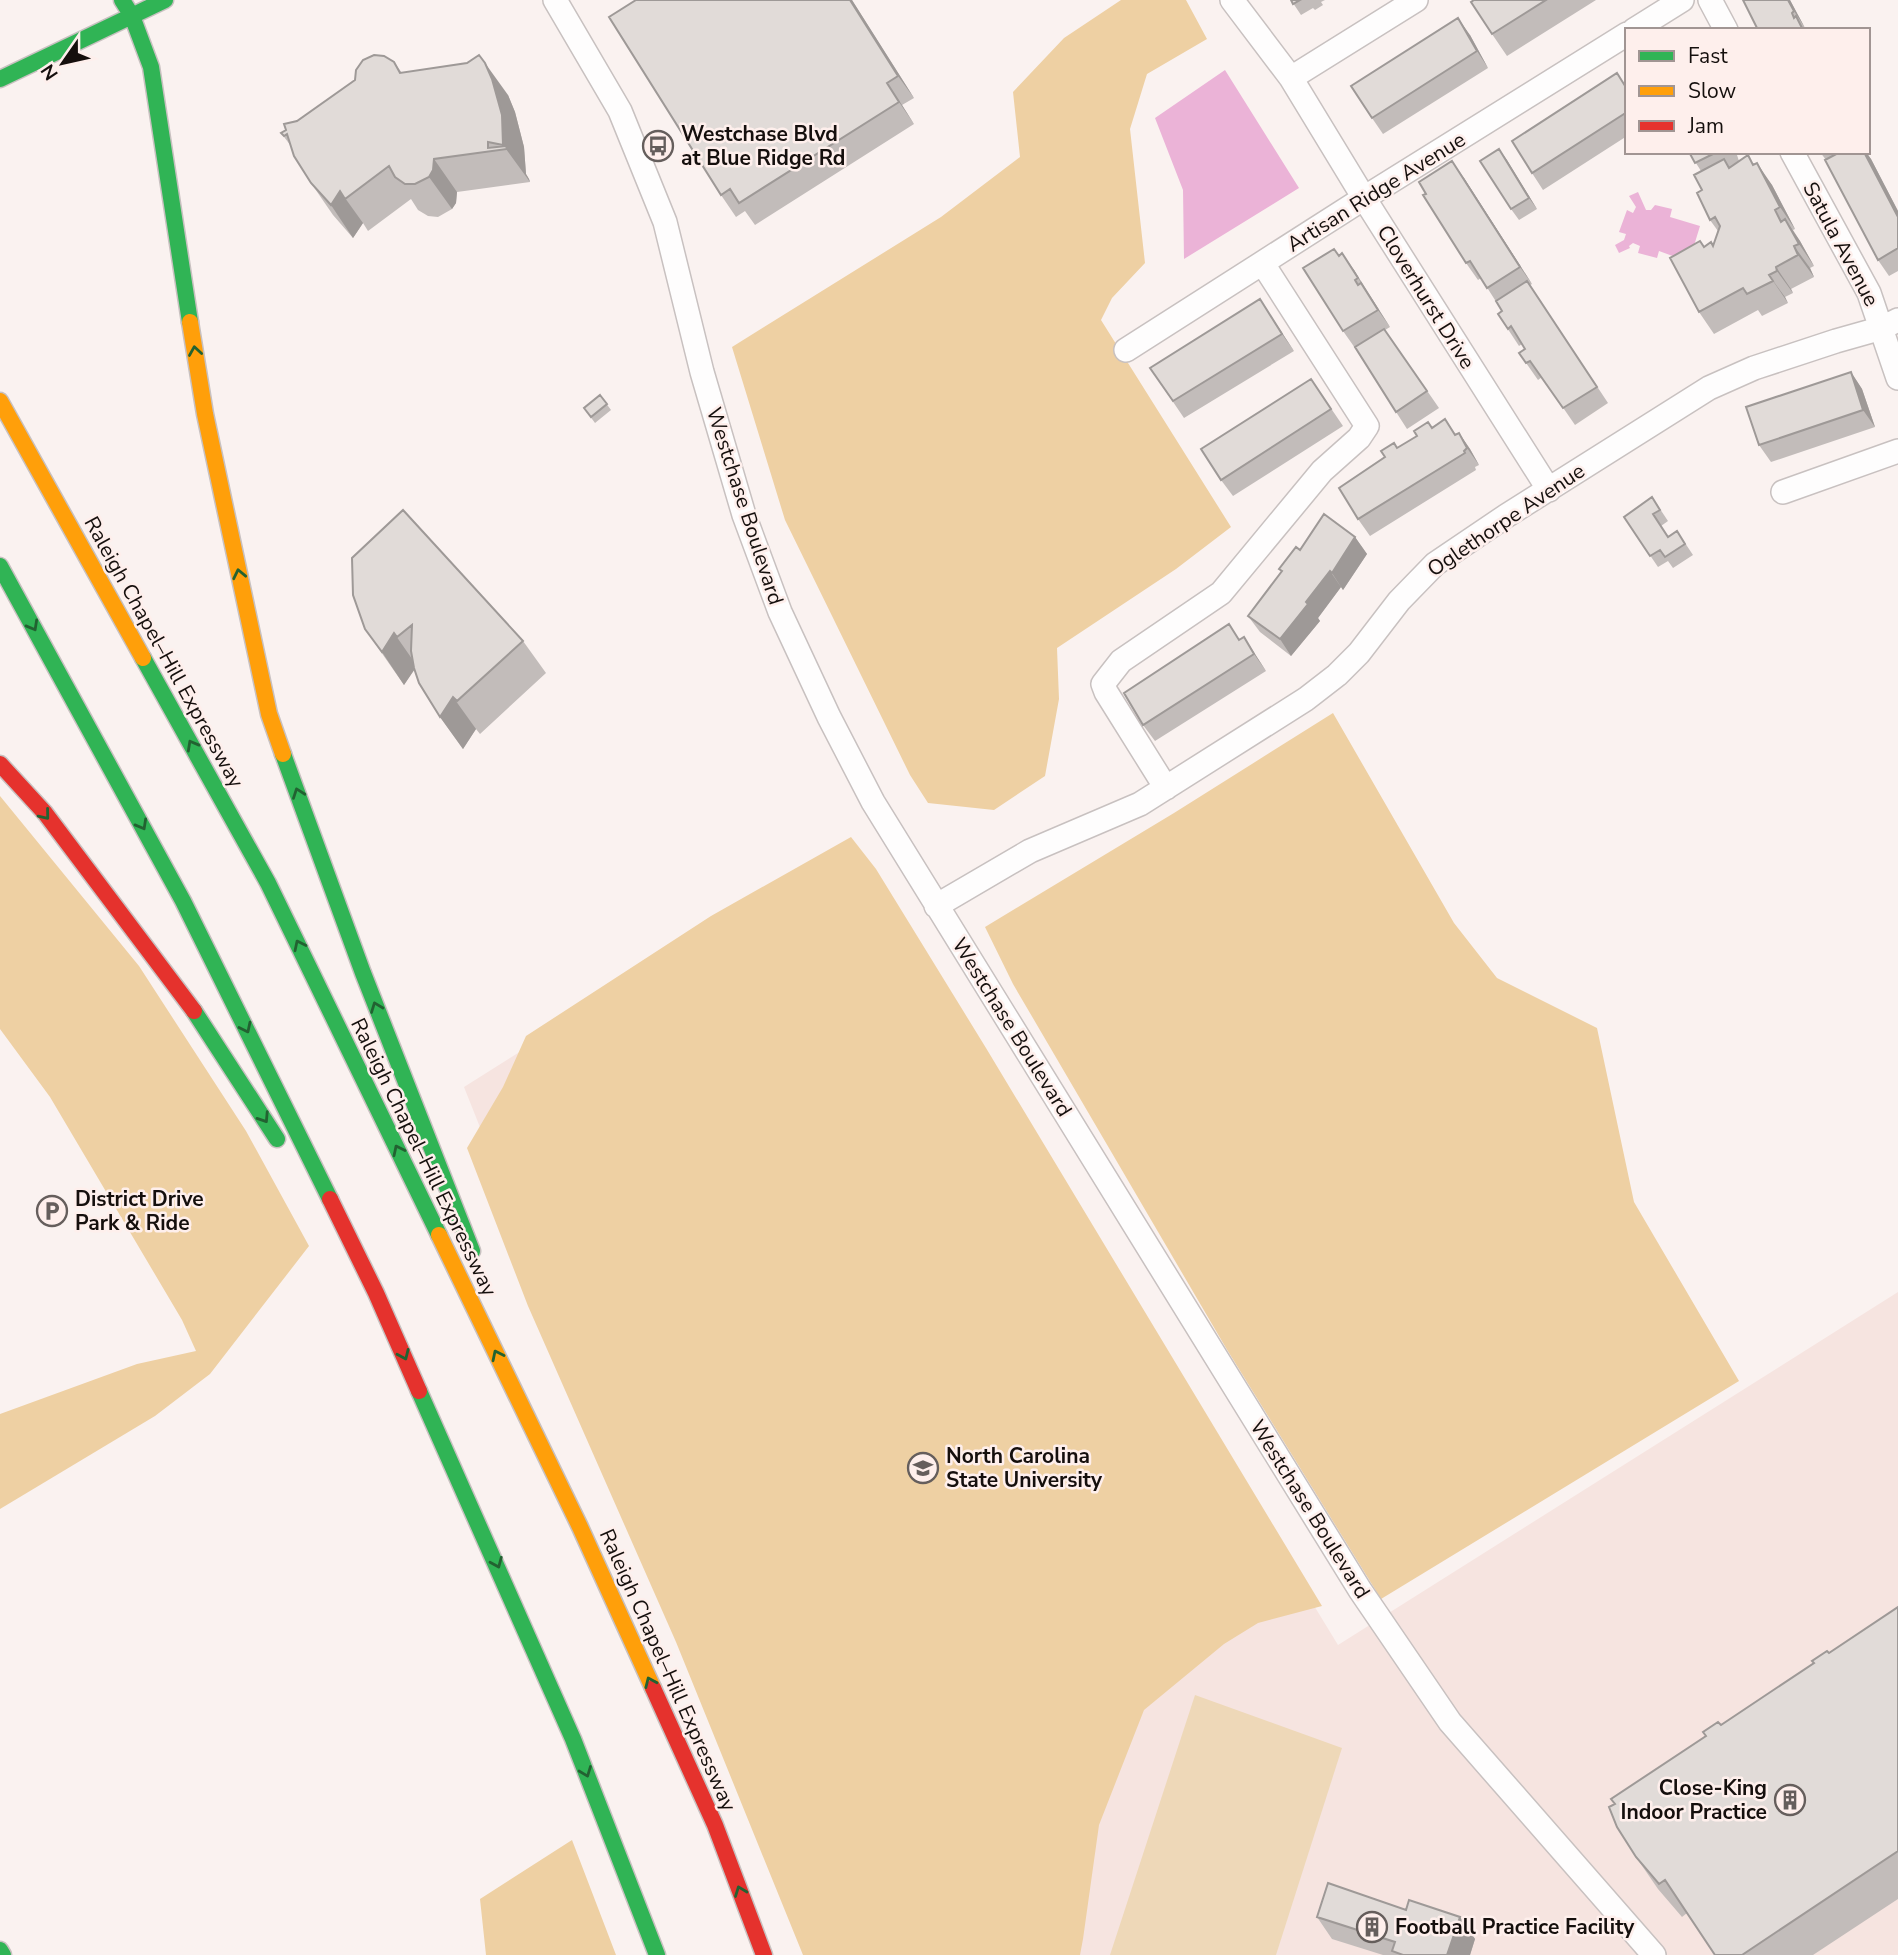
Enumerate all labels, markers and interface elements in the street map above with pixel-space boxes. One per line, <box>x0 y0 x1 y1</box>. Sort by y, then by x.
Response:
north arrow <box>28 28 98 98</box>
legend <box>1625 28 1870 154</box>
text: Fast <box>1688 42 1728 70</box>
text: N <box>35 59 64 85</box>
text: Slow <box>1688 77 1737 105</box>
text: Jam <box>1687 112 1724 140</box>
place label: Westchase Blvd at Blue Ridge Rd <box>681 120 845 172</box>
street label: Artisan Ridge Avenue <box>1281 126 1471 258</box>
bus stop icon: Westchase Blvd at Blue Ridge Rd <box>641 129 675 163</box>
street label: Satula Avenue <box>1796 177 1886 311</box>
street label: Cloverhurst Drive <box>1370 220 1482 374</box>
one-way arrow <box>188 345 203 357</box>
street label: Westchase Boulevard <box>700 404 790 608</box>
street label: Oglethorpe Avenue <box>1422 457 1590 583</box>
street label: Raleigh Chapel–Hill Expressway <box>78 511 251 793</box>
one-way arrow <box>233 568 248 580</box>
one-way arrow <box>25 618 38 631</box>
one-way arrow <box>187 739 200 752</box>
one-way arrow <box>292 788 306 800</box>
one-way arrow <box>37 807 50 819</box>
one-way arrow <box>134 818 147 830</box>
street label: Westchase Boulevard <box>946 932 1078 1122</box>
one-way arrow <box>293 940 307 952</box>
one-way arrow <box>371 1001 385 1013</box>
street label: Raleigh Chapel–Hill Expressway <box>344 1013 504 1301</box>
one-way arrow <box>237 1021 251 1033</box>
one-way arrow <box>256 1111 269 1124</box>
one-way arrow <box>392 1145 406 1157</box>
place label: District Drive Park & Ride <box>75 1185 204 1237</box>
parking icon: District Drive Park & Ride <box>35 1194 69 1228</box>
one-way arrow <box>396 1348 410 1360</box>
one-way arrow <box>491 1350 505 1362</box>
street label: Westchase Boulevard <box>1244 1414 1376 1604</box>
place label: North Carolina State University <box>946 1442 1103 1494</box>
school or university icon: North Carolina State University <box>906 1451 940 1485</box>
street label: Raleigh Chapel–Hill Expressway <box>593 1524 743 1816</box>
one-way arrow <box>488 1556 502 1568</box>
one-way arrow <box>644 1677 658 1689</box>
one-way arrow <box>577 1766 591 1778</box>
place label: Close-King Indoor Practice <box>1621 1774 1767 1826</box>
building icon: Close-King Indoor Practice <box>1773 1783 1807 1817</box>
one-way arrow <box>734 1886 748 1898</box>
building icon: Football Practice Facility <box>1355 1910 1389 1944</box>
place label: Football Practice Facility <box>1395 1913 1635 1941</box>

